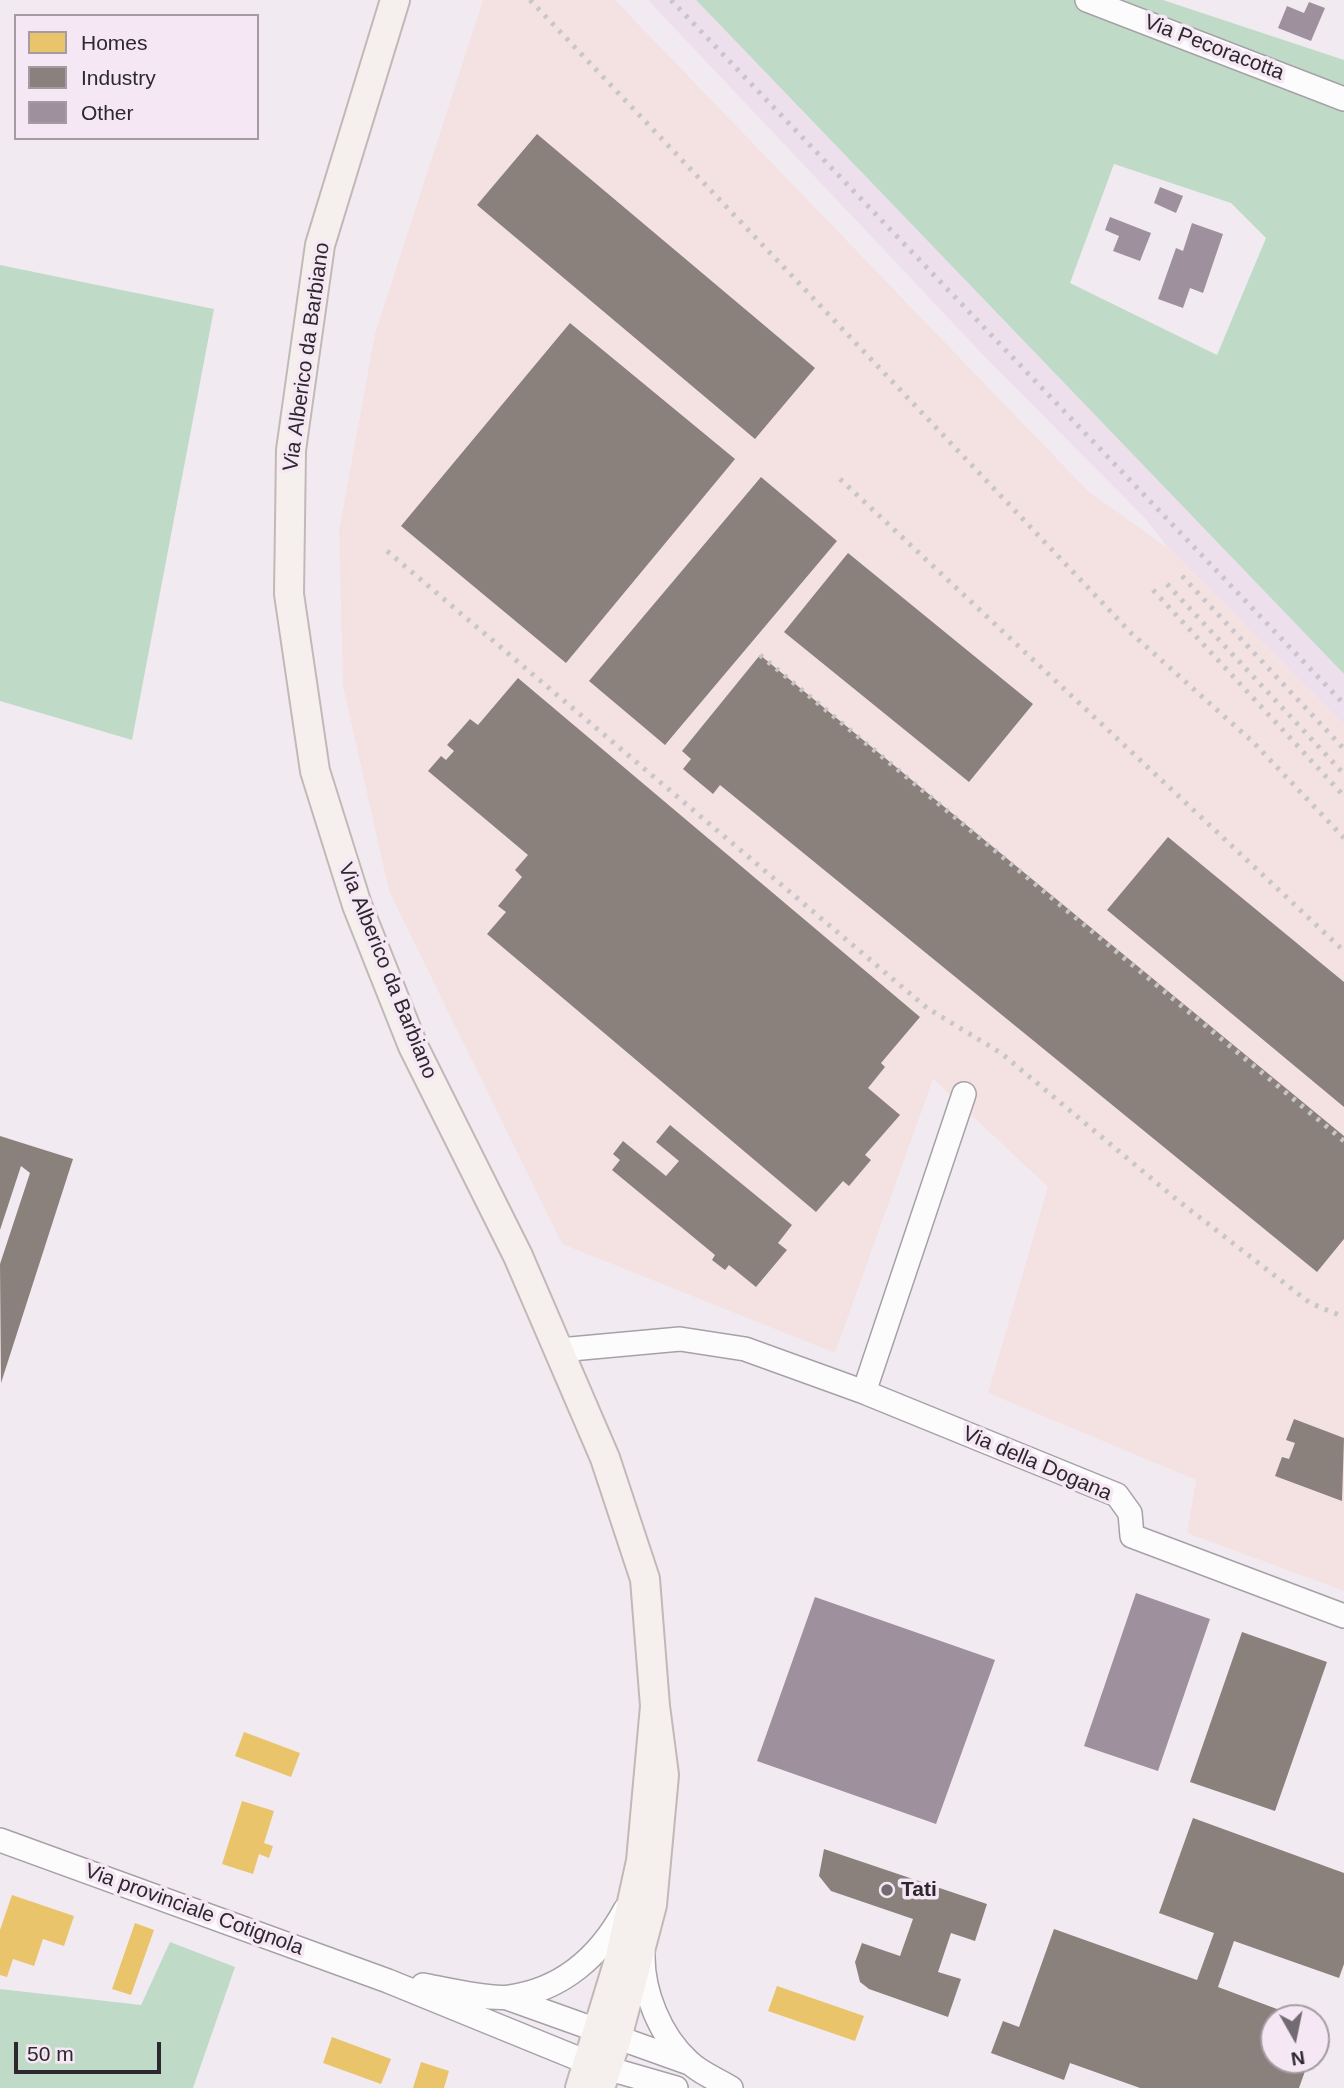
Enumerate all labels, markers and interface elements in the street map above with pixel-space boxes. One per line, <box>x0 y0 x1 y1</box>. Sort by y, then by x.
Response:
street label: Via Pecoracotta <box>1140 10 1288 86</box>
legend <box>14 14 259 140</box>
text: Homes <box>81 31 148 54</box>
text: Industry <box>81 66 156 89</box>
text: Other <box>81 101 134 124</box>
street label: Via Alberico da Barbiano <box>278 241 336 473</box>
street label: Via Alberico da Barbiano <box>332 859 442 1083</box>
street label: Via della Dogana <box>959 1421 1115 1507</box>
street label: Via provinciale Cotignola <box>81 1859 307 1961</box>
place label: Tati <box>901 1877 937 1903</box>
marker: Tati <box>879 1882 895 1898</box>
north arrow <box>1260 2004 1330 2074</box>
scale bar <box>18 2028 164 2072</box>
text: 50 m <box>27 2042 74 2065</box>
text: N <box>1290 2047 1306 2070</box>

